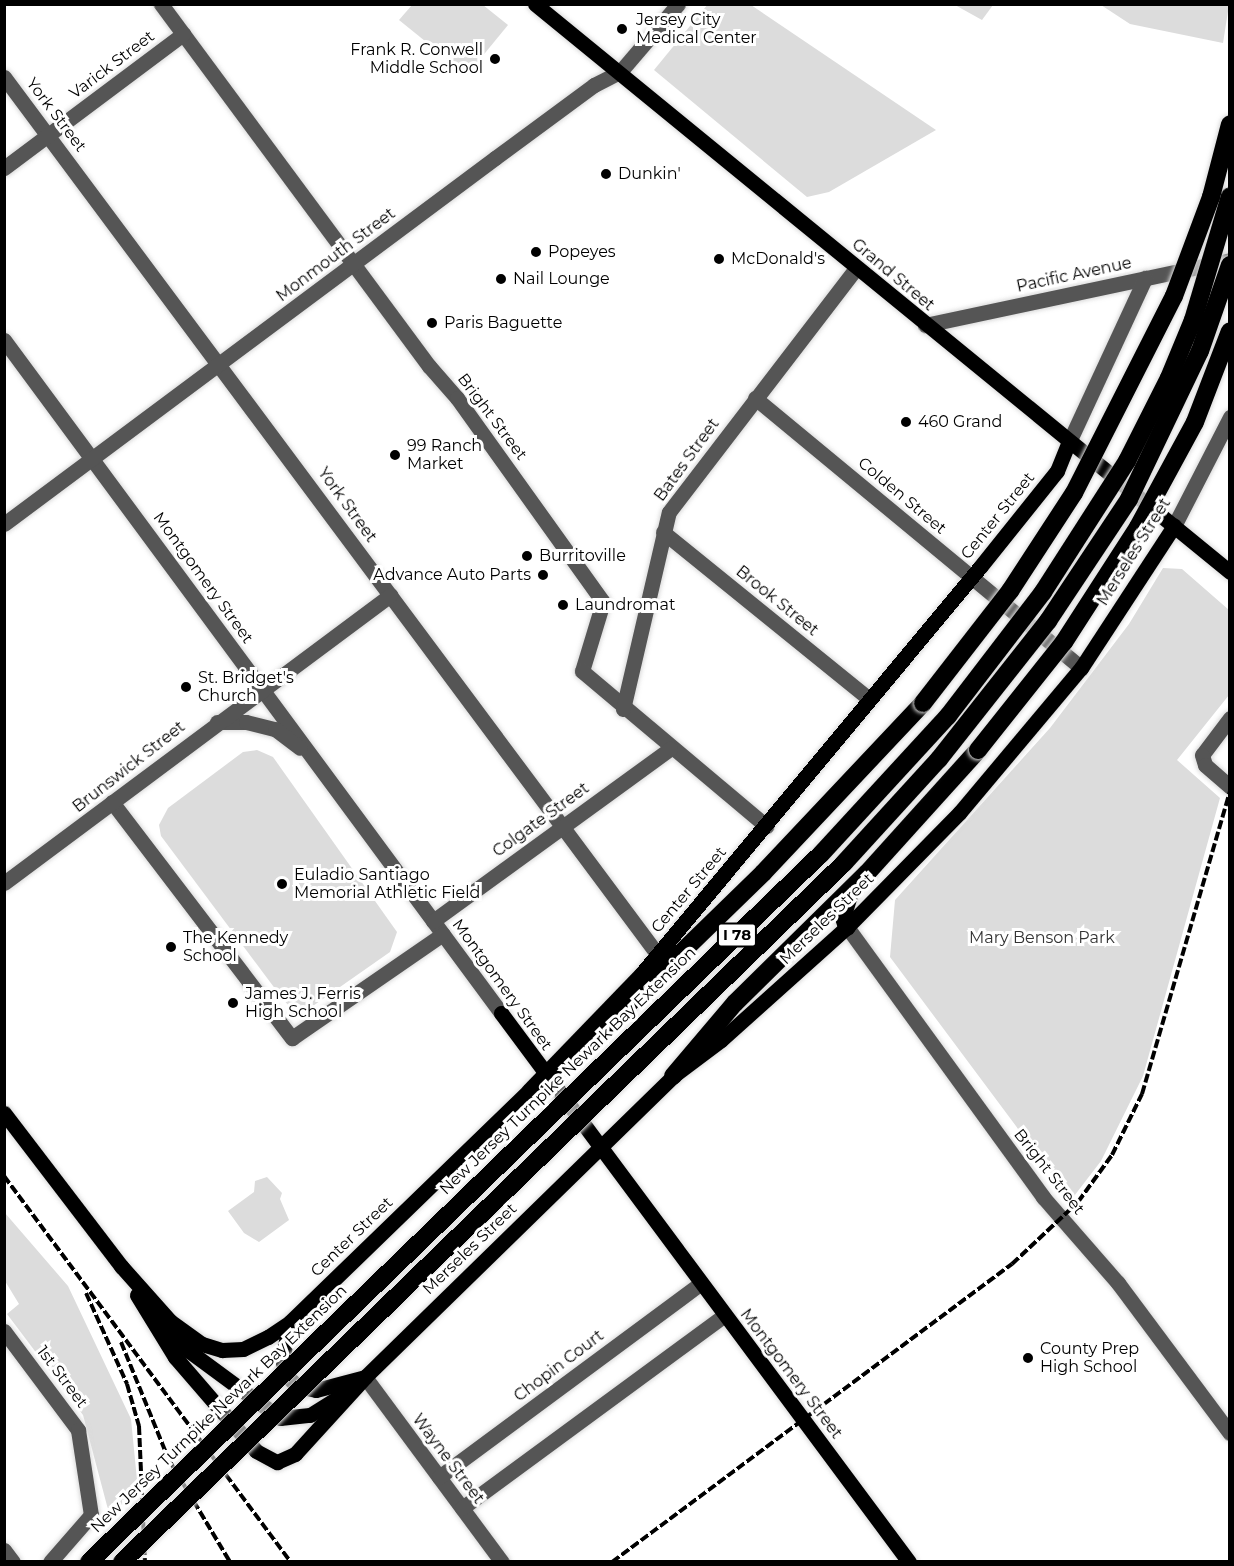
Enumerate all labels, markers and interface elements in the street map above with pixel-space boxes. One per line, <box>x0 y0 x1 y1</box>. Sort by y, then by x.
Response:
place label: Jersey City Medical Center <box>636 10 757 48</box>
marker: Jersey City Medical Center <box>613 20 631 38</box>
street label: Varick Street <box>66 27 158 103</box>
place label: Frank R. Conwell Middle School <box>350 40 483 78</box>
marker: Frank R. Conwell Middle School <box>488 52 502 66</box>
street label: York Street <box>22 74 90 156</box>
place label: Dunkin' <box>618 164 681 184</box>
marker: Dunkin' <box>599 167 613 181</box>
street label: Monmouth Street <box>273 204 399 306</box>
street label: Grand Street <box>848 235 938 315</box>
place label: Popeyes <box>548 242 616 262</box>
marker: Popeyes <box>529 245 543 259</box>
place label: McDonald's <box>731 249 825 269</box>
marker: McDonald's <box>712 252 726 266</box>
street label: Pacific Avenue <box>1015 253 1133 297</box>
place label: Nail Lounge <box>513 269 610 289</box>
marker: Nail Lounge <box>494 272 508 286</box>
place label: Paris Baguette <box>444 313 562 333</box>
marker: Paris Baguette <box>425 316 439 330</box>
street label: Bright Street <box>453 370 531 464</box>
place label: 460 Grand <box>918 412 1002 432</box>
street label: Bates Street <box>651 415 723 505</box>
marker: 460 Grand <box>899 415 913 429</box>
place label: 99 Ranch Market <box>407 436 482 474</box>
marker: 99 Ranch Market <box>388 448 402 462</box>
street label: Colden Street <box>854 454 950 538</box>
street label: York Street <box>313 464 381 546</box>
street label: Center Street <box>957 469 1039 563</box>
street label: Merseles Street <box>1093 495 1175 609</box>
street label: Montgomery Street <box>149 509 257 647</box>
place label: Burritoville <box>539 546 626 566</box>
marker: Burritoville <box>520 549 534 563</box>
street label: Brook Street <box>732 562 822 640</box>
place label: Advance Auto Parts <box>373 565 531 585</box>
marker: Advance Auto Parts <box>536 568 550 582</box>
place label: Laundromat <box>575 595 675 615</box>
marker: Laundromat <box>556 598 570 612</box>
place label: St. Bridget's Church <box>198 668 294 706</box>
marker: St. Bridget's Church <box>179 680 193 694</box>
street label: Brunswick Street <box>69 717 189 817</box>
street label: Colgate Street <box>489 779 593 861</box>
street label: Center Street <box>647 843 731 937</box>
place label: Euladio Santiago Memorial Athletic Field <box>294 865 480 903</box>
street label: Merseles Street <box>776 869 878 969</box>
marker: Euladio Santiago Memorial Athletic Field <box>275 877 289 891</box>
street label: Montgomery Street <box>448 916 556 1054</box>
road number: I 78 <box>716 923 758 947</box>
place label: The Kennedy School <box>183 928 288 966</box>
park label: Mary Benson Park <box>969 928 1115 948</box>
marker: The Kennedy School <box>164 940 178 954</box>
street label: New Jersey Turnpike Newark Bay Extension <box>436 943 700 1199</box>
place label: James J. Ferris High School <box>245 984 361 1022</box>
marker: James J. Ferris High School <box>226 996 240 1010</box>
street label: Bright Street <box>1010 1125 1088 1219</box>
street label: Center Street <box>307 1193 397 1281</box>
street label: Merseles Street <box>419 1199 521 1299</box>
street label: New Jersey Turnpike Newark Bay Extension <box>87 1281 351 1537</box>
street label: Montgomery Street <box>736 1305 846 1443</box>
street label: Chopin Court <box>510 1326 608 1406</box>
place label: County Prep High School <box>1040 1339 1139 1377</box>
street label: 1st Street <box>32 1342 92 1412</box>
marker: County Prep High School <box>1021 1351 1035 1365</box>
street label: Wayne Street <box>408 1410 488 1508</box>

